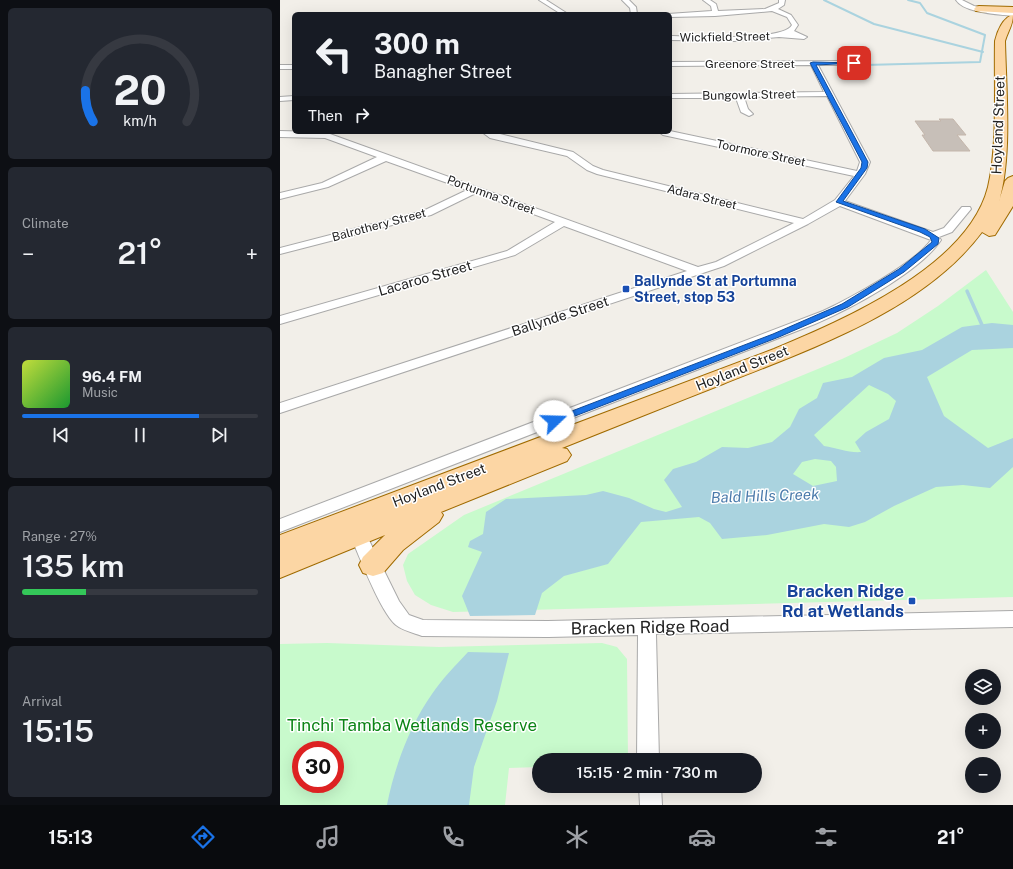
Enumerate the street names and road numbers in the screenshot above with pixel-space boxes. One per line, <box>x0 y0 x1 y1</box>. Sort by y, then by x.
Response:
street label: Wickfield Street <box>680 29 771 45</box>
street label: Greenore Street <box>705 57 795 71</box>
street label: Hoyland Street <box>988 75 1008 175</box>
street label: Bungowla Street <box>702 87 796 103</box>
street label: Toormore Street <box>715 137 807 169</box>
street label: Portumna Street <box>445 173 537 217</box>
street label: Adara Street <box>666 182 739 212</box>
street label: Balrothery Street <box>330 206 428 244</box>
street label: Lacaroo Street <box>377 257 473 299</box>
street label: Ballynde Street <box>509 293 611 339</box>
street label: Hoyland Street <box>693 342 791 394</box>
street label: Hoyland Street <box>390 460 488 510</box>
street label: Bracken Ridge Road <box>570 616 730 638</box>

